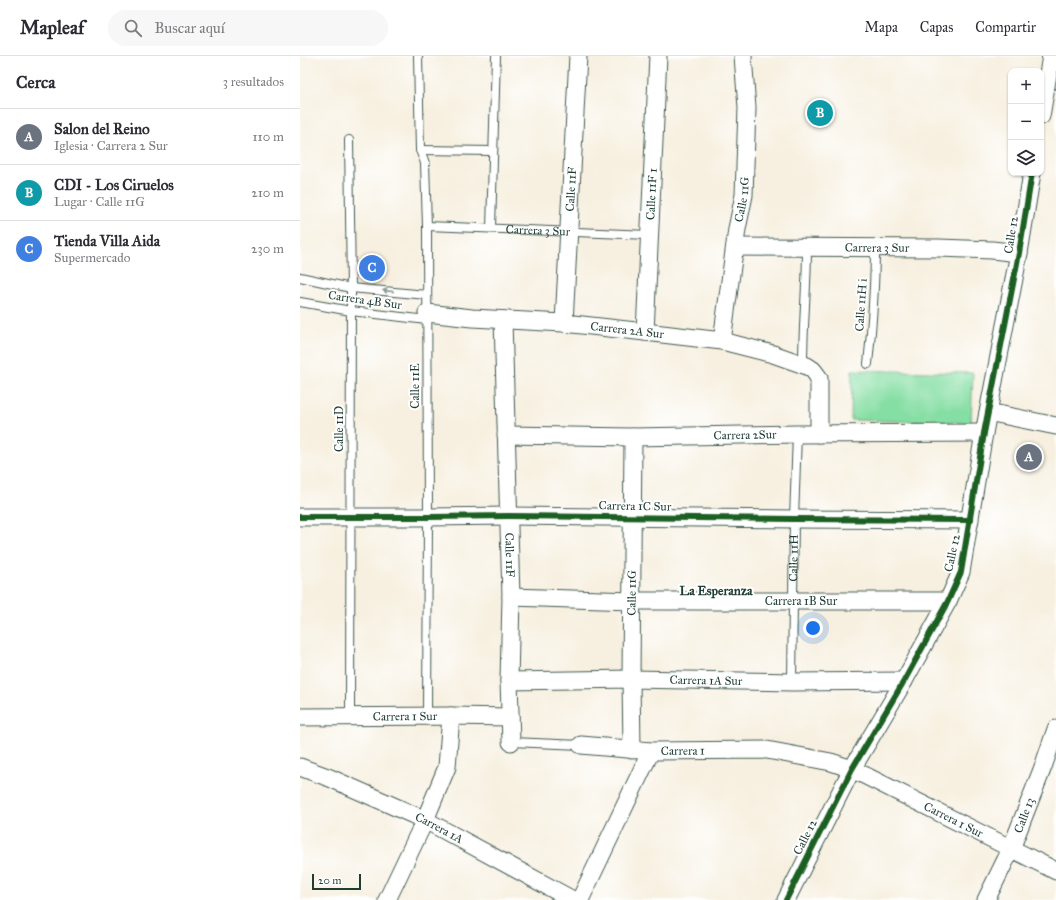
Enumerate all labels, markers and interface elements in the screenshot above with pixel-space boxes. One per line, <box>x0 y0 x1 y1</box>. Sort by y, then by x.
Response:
search box <box>108 10 388 46</box>
text: Mapleaf <box>20 16 84 39</box>
icon: search <box>122 17 144 39</box>
text: Buscar aquí <box>154 19 225 37</box>
text: Mapa <box>865 19 898 36</box>
text: Capas <box>920 19 953 36</box>
text: Compartir <box>975 19 1036 36</box>
map controls <box>1008 68 1044 176</box>
button: + <box>1008 68 1044 104</box>
text: Cerca <box>16 72 55 93</box>
text: 3 resultados <box>223 74 284 90</box>
pin: B <box>807 98 833 128</box>
button: − <box>1008 104 1044 140</box>
text: Salon del Reino <box>54 120 150 138</box>
text: A <box>25 129 33 145</box>
text: 110 m <box>252 129 284 145</box>
text: Iglesia · Carrera 2 Sur <box>54 138 168 154</box>
button: layers <box>1008 140 1044 176</box>
street label: Calle 11F <box>563 166 579 212</box>
street label: Calle 11F 1 <box>643 168 660 220</box>
text: CDI - Los Ciruelos <box>54 176 174 194</box>
street label: Calle 11G <box>732 176 752 223</box>
text: B <box>25 185 33 201</box>
text: 210 m <box>251 185 284 201</box>
text: Lugar · Calle 11G <box>54 194 145 210</box>
street label: Calle 12 <box>1001 215 1021 255</box>
street label: Carrera 3 Sur <box>505 222 571 239</box>
text: Tienda Villa Aida <box>54 232 160 250</box>
text: C <box>25 241 33 257</box>
text: 230 m <box>251 241 284 257</box>
street label: Carrera 3 Sur <box>845 241 910 255</box>
text: Supermercado <box>54 250 130 266</box>
pin: C <box>359 253 385 283</box>
street label: Calle 11H i <box>852 277 870 332</box>
street label: Carrera 4B Sur <box>327 288 403 312</box>
one-way arrow <box>382 288 394 295</box>
street label: Carrera 2A Sur <box>590 319 665 341</box>
street label: Calle 11E <box>408 363 422 409</box>
street label: Calle 11D <box>332 406 346 452</box>
street label: Carrera 2Sur <box>713 427 777 443</box>
pin: A <box>1016 442 1042 472</box>
street label: Carrera 1C Sur <box>599 498 672 514</box>
street label: Calle 11F <box>502 532 517 578</box>
street label: Calle 12 <box>941 533 963 573</box>
street label: Calle 11H <box>786 534 801 582</box>
street label: Calle 11G <box>625 570 639 616</box>
district label: La Esperanza <box>680 583 753 599</box>
street label: Carrera 1B Sur <box>765 594 838 608</box>
your location <box>803 618 823 638</box>
street label: Carrera 1A Sur <box>670 673 743 688</box>
street label: Carrera 1 Sur <box>373 709 438 724</box>
street label: Carrera 1 <box>661 744 705 758</box>
street label: Calle 13 <box>1011 795 1037 835</box>
street label: Carrera 1 Sur <box>922 799 986 841</box>
street label: Carrera 1A <box>413 810 466 846</box>
street label: Calle 12 <box>790 817 820 857</box>
scale bar <box>312 872 361 891</box>
text: 20 m <box>318 874 341 887</box>

